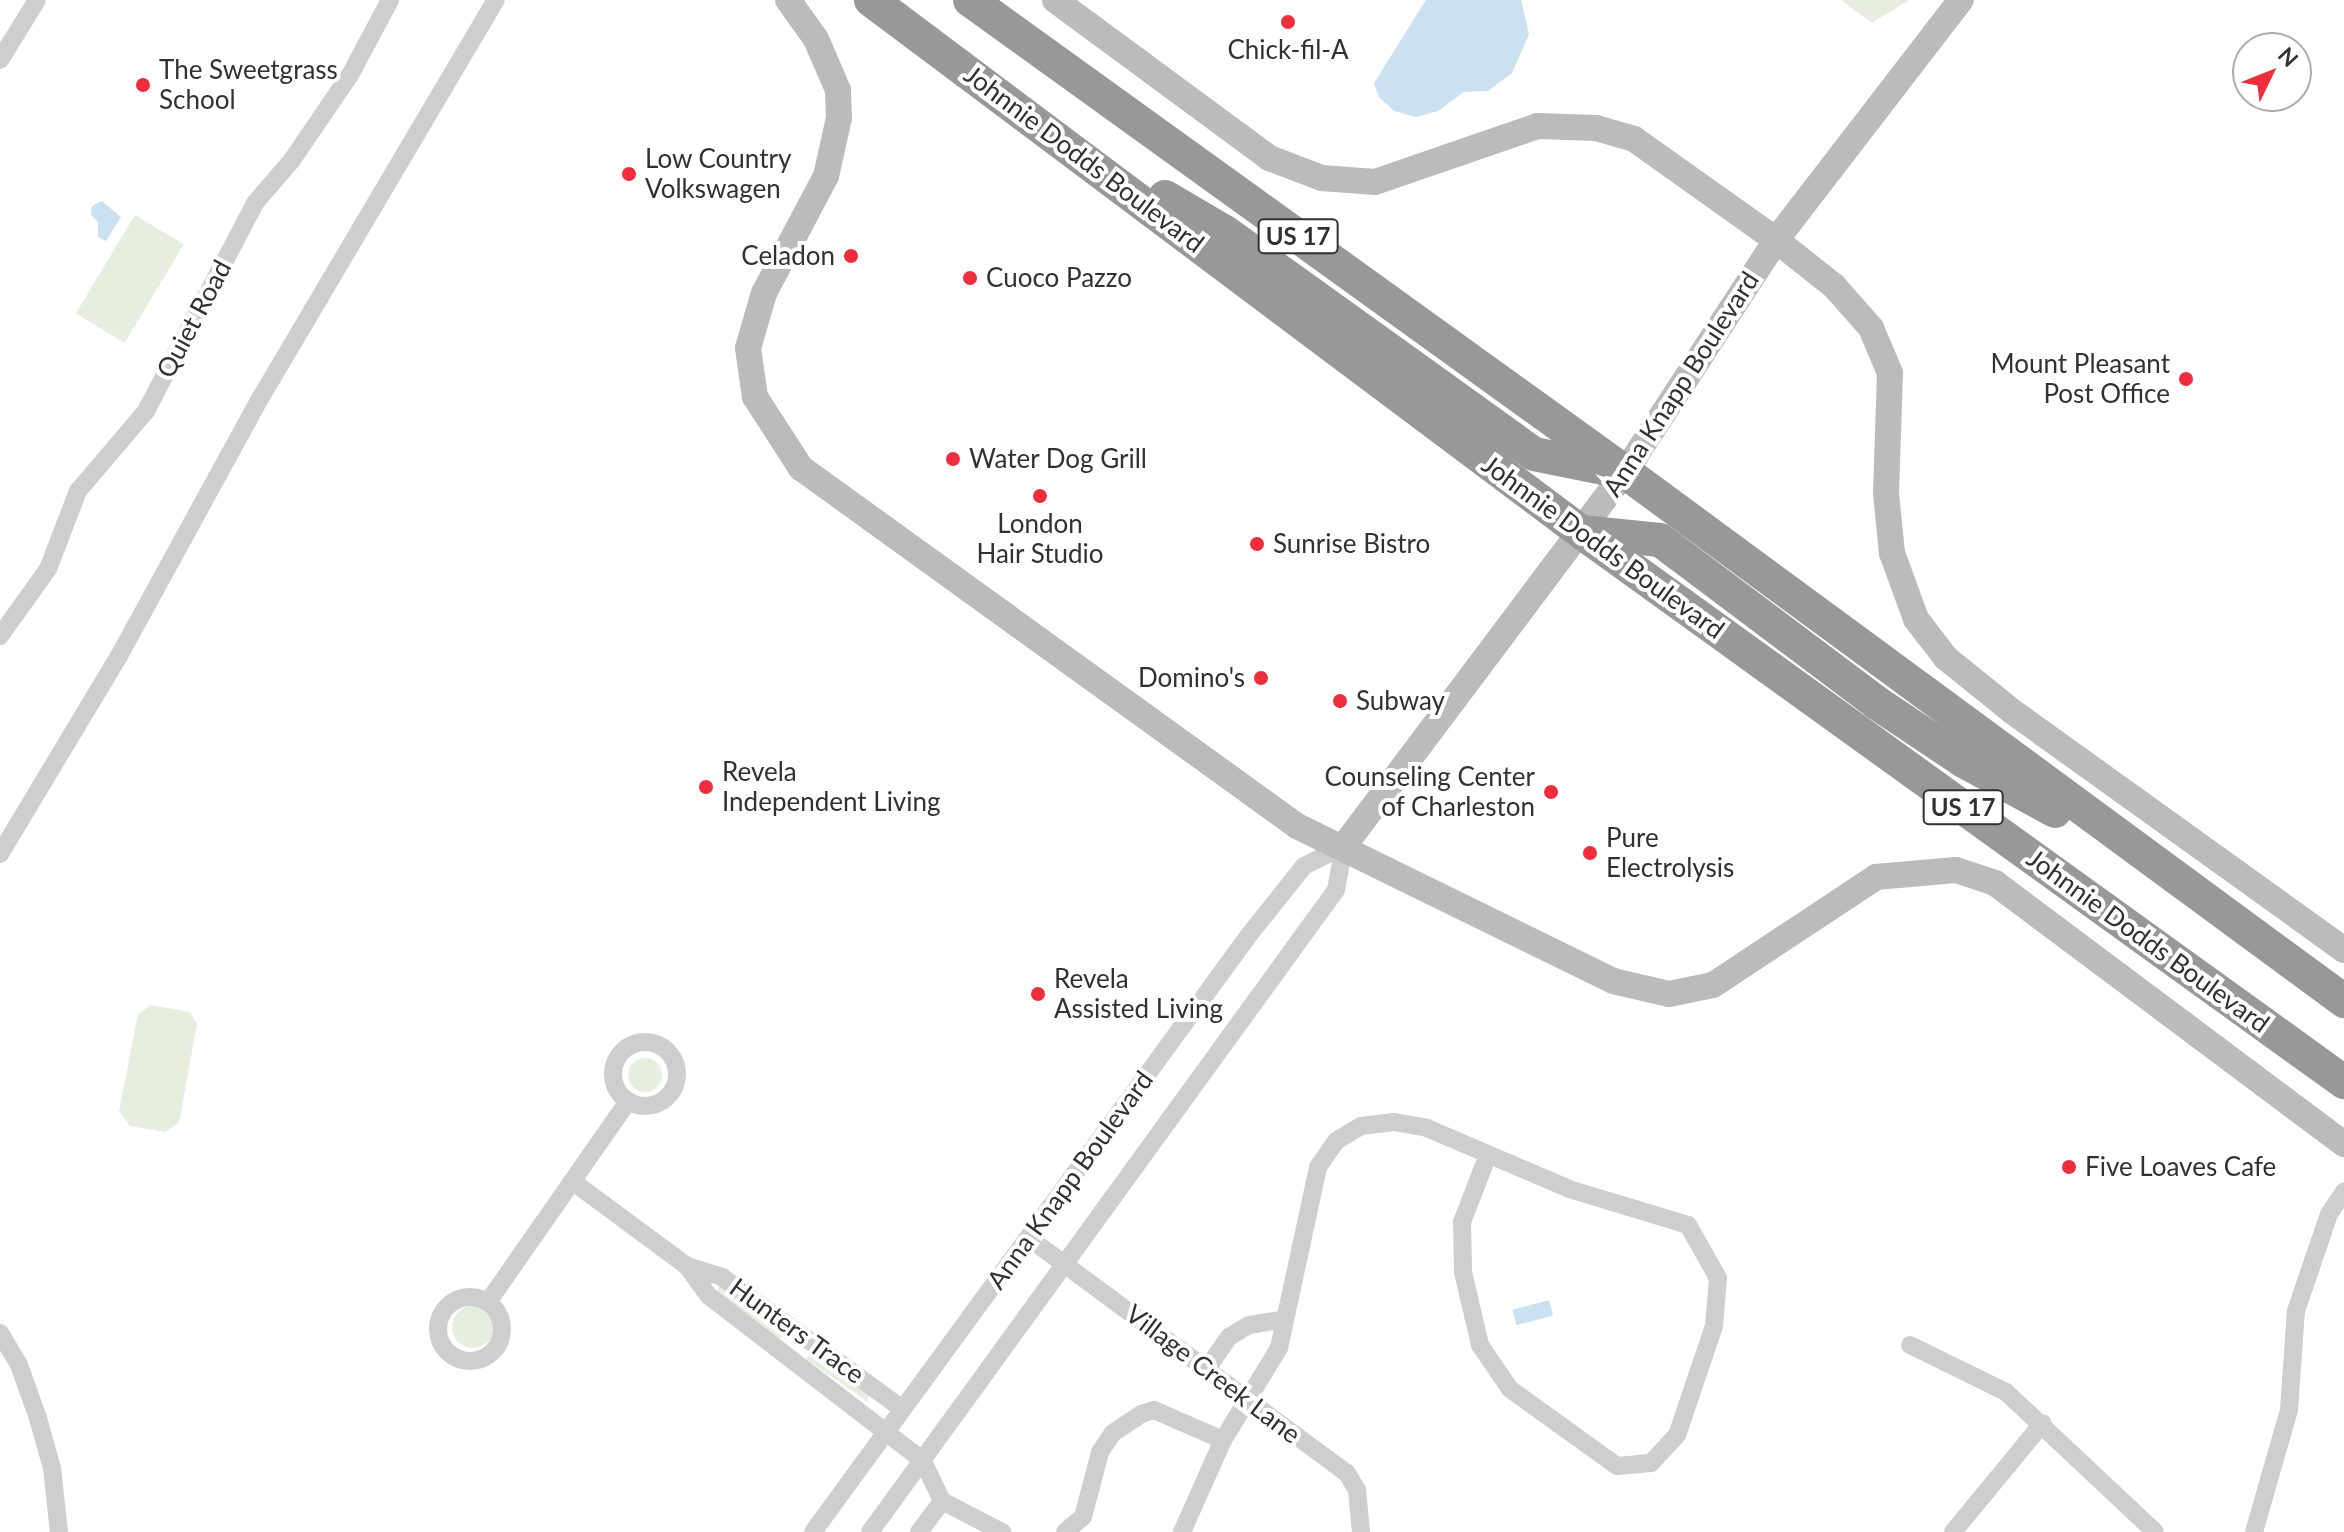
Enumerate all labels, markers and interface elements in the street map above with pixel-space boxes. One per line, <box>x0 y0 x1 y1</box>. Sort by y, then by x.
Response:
marker: Chick-fil-A <box>1279 13 1297 31</box>
north arrow <box>2232 32 2312 112</box>
place label: Chick-fil-A <box>1227 34 1349 66</box>
text: N <box>2273 41 2304 72</box>
place label: The Sweetgrass School <box>159 54 338 116</box>
street label: Johnnie Dodds Boulevard <box>958 59 1210 259</box>
marker: The Sweetgrass School <box>134 76 152 94</box>
place label: Low Country Volkswagen <box>645 143 792 204</box>
marker: Low Country Volkswagen <box>620 165 638 183</box>
road number: US 17 <box>1256 216 1340 256</box>
place label: Celadon <box>741 240 835 272</box>
marker: Celadon <box>842 247 860 265</box>
street label: Quiet Road <box>150 255 238 383</box>
place label: Cuoco Pazzo <box>986 262 1132 294</box>
street label: Anna Knapp Boulevard <box>1597 266 1765 502</box>
marker: Cuoco Pazzo <box>961 269 979 287</box>
place label: Mount Pleasant Post Office <box>1991 348 2170 410</box>
marker: Mount Pleasant Post Office <box>2177 370 2195 388</box>
place label: Water Dog Grill <box>969 443 1148 475</box>
street label: Johnnie Dodds Boulevard <box>1476 449 1730 645</box>
marker: Water Dog Grill <box>944 450 962 468</box>
marker: London Hair Studio <box>1031 487 1049 505</box>
place label: London Hair Studio <box>976 508 1104 570</box>
place label: Sunrise Bistro <box>1273 528 1430 560</box>
marker: Sunrise Bistro <box>1248 535 1266 553</box>
place label: Domino's <box>1138 662 1245 694</box>
marker: Domino's <box>1252 669 1270 687</box>
place label: Subway <box>1356 685 1445 717</box>
marker: Subway <box>1331 692 1349 710</box>
place label: Revela Independent Living <box>722 756 941 818</box>
place label: Counseling Center of Charleston <box>1324 761 1535 822</box>
marker: Revela Independent Living <box>697 778 715 796</box>
marker: Counseling Center of Charleston <box>1542 783 1560 801</box>
road number: US 17 <box>1921 787 2005 827</box>
place label: Pure Electrolysis <box>1606 822 1734 884</box>
street label: Johnnie Dodds Boulevard <box>2021 843 2275 1039</box>
marker: Pure Electrolysis <box>1581 844 1599 862</box>
place label: Revela Assisted Living <box>1054 963 1223 1024</box>
marker: Revela Assisted Living <box>1029 985 1047 1003</box>
street label: Anna Knapp Boulevard <box>980 1065 1160 1295</box>
place label: Five Loaves Cafe <box>2085 1151 2276 1183</box>
marker: Five Loaves Cafe <box>2060 1158 2078 1176</box>
street label: Hunters Trace <box>723 1272 871 1390</box>
street label: Village Creek Lane <box>1119 1298 1307 1450</box>

